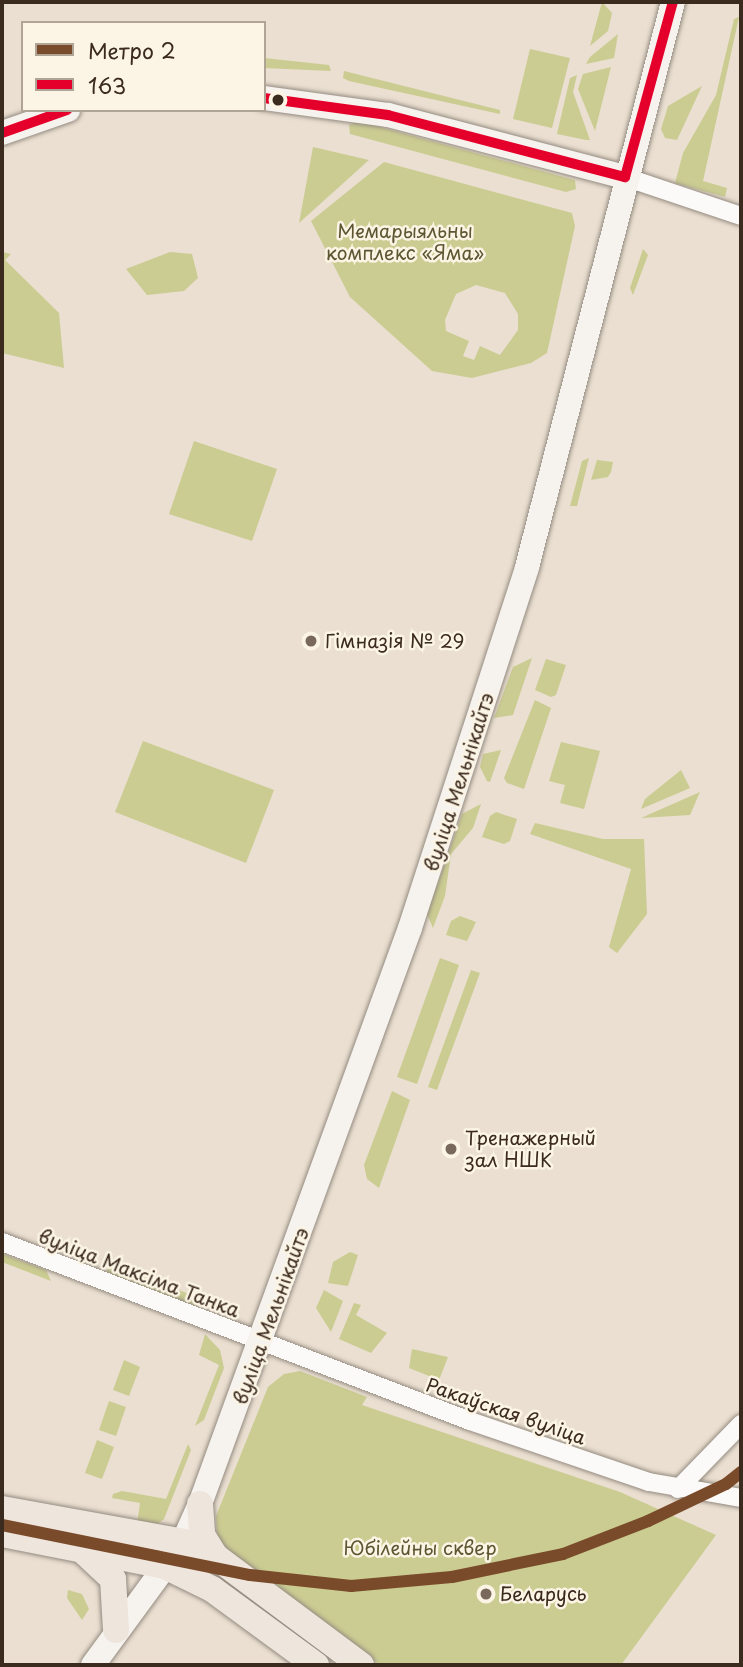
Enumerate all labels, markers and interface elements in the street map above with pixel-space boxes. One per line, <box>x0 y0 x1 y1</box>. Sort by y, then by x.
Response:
legend <box>21 21 266 112</box>
text: Метро 2 <box>88 34 176 66</box>
text: 163 <box>88 69 126 101</box>
unlabelled marker <box>271 93 285 107</box>
park label: Мемарыяльны комплекс «Яма» <box>326 220 484 264</box>
place label: Гімназія № 29 <box>325 630 464 652</box>
marker: Гімназія № 29 <box>303 633 319 649</box>
street label: вуліца Мельнікайтэ <box>419 690 499 874</box>
place label: Тренажерный зал НШК <box>465 1127 596 1171</box>
marker: Тренажерный зал НШК <box>443 1141 459 1157</box>
street label: вуліца Максіма Танка <box>36 1224 242 1322</box>
street label: вуліца Мельнікайтэ <box>228 1225 314 1407</box>
street label: Ракаўская вуліца <box>423 1373 589 1449</box>
park label: Юбілейны сквер <box>343 1537 497 1559</box>
place label: Беларусь <box>500 1583 586 1605</box>
marker: Беларусь <box>478 1586 494 1602</box>

